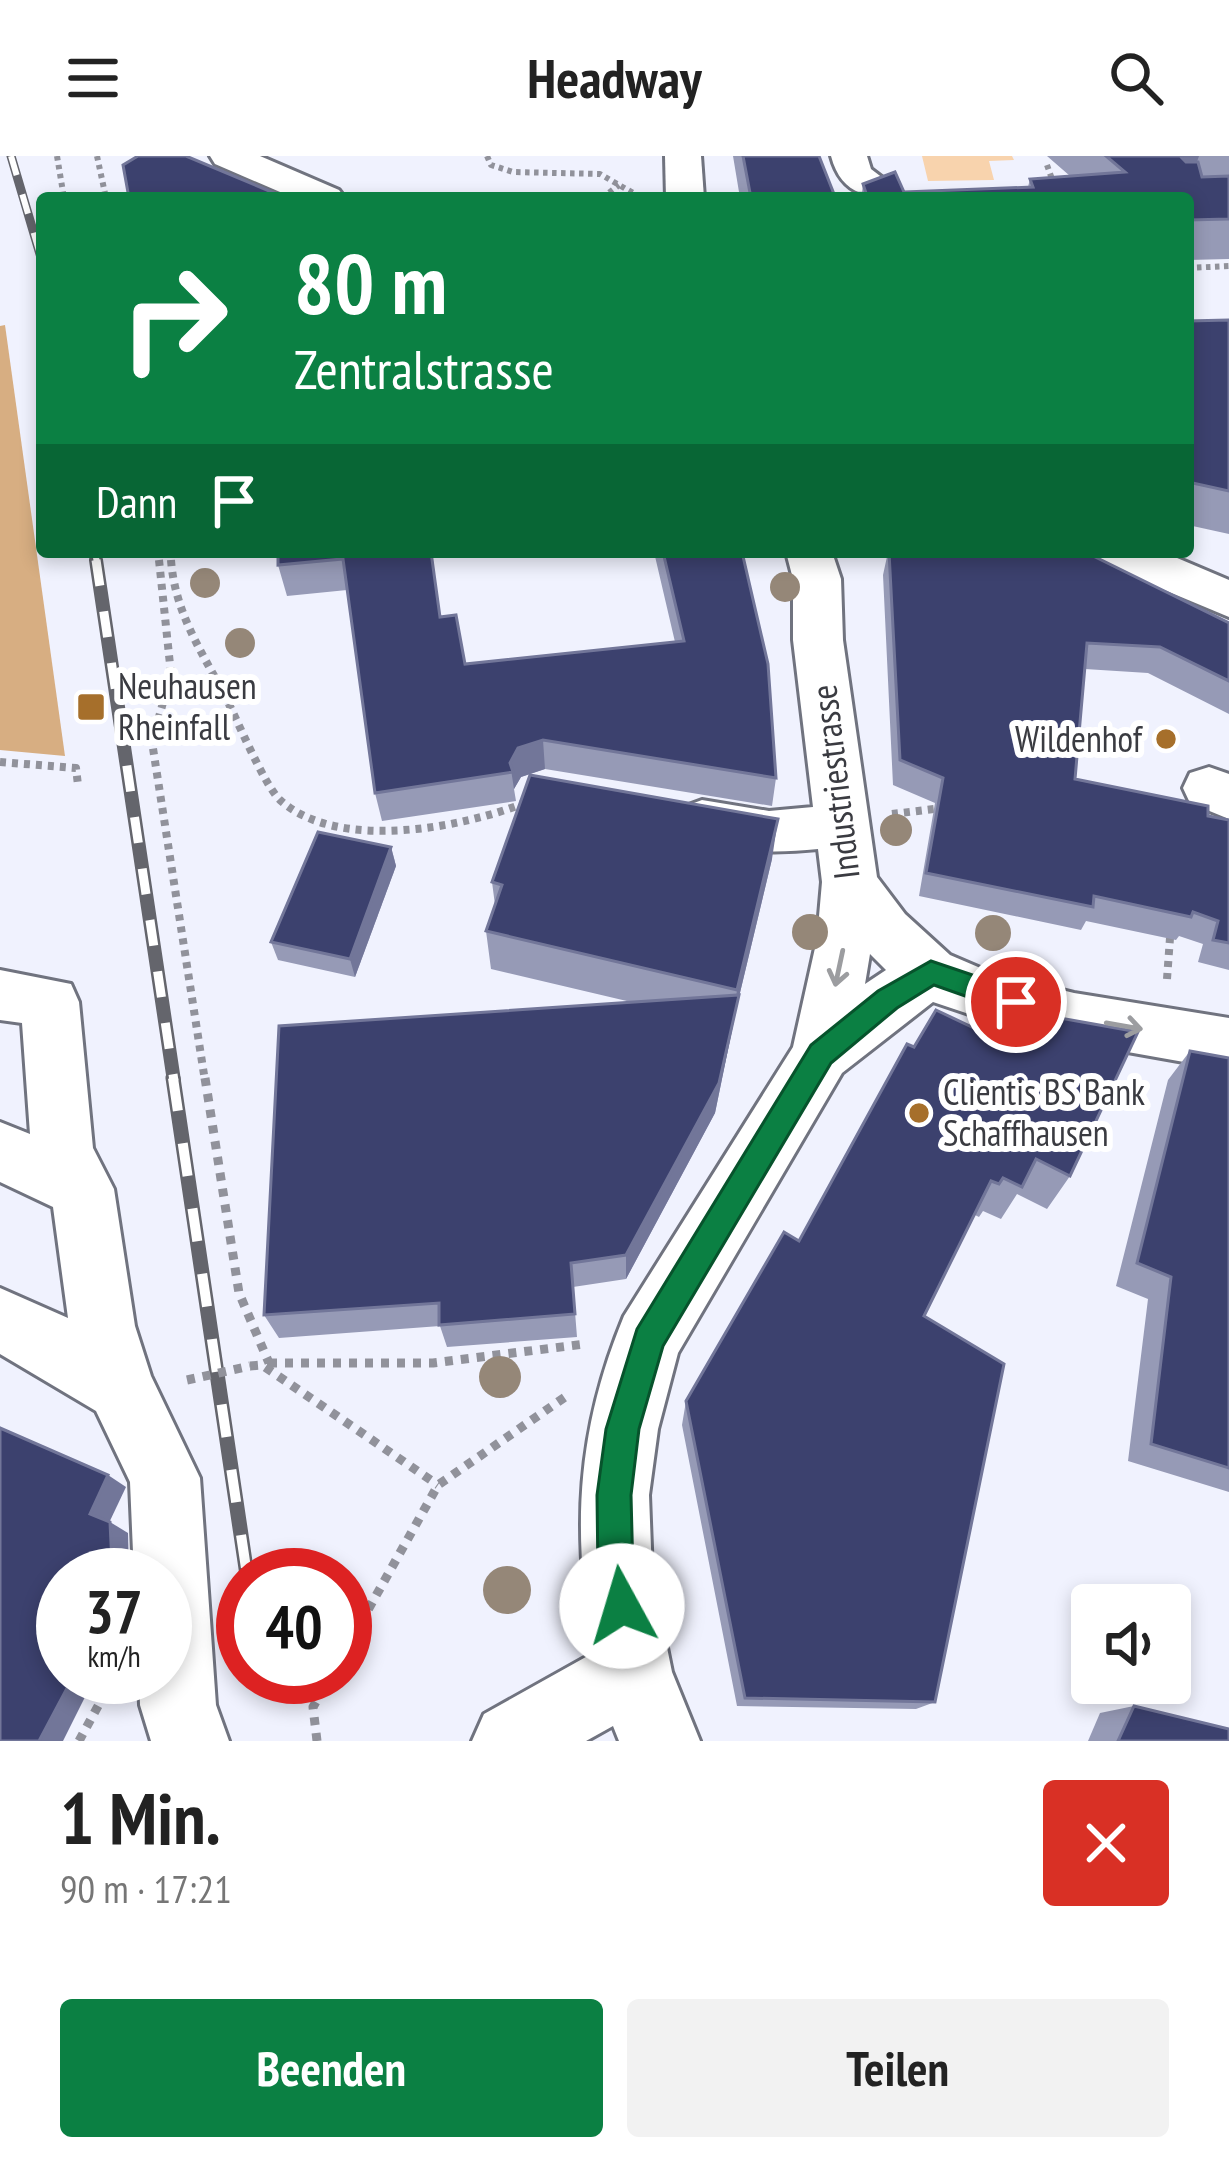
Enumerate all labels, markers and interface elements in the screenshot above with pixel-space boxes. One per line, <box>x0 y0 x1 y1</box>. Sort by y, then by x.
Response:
text: Headway <box>527 43 702 113</box>
icon: menu <box>60 45 126 111</box>
icon: search <box>1103 45 1169 111</box>
text: 80 m <box>294 228 447 337</box>
icon: right <box>96 240 252 396</box>
text: Zentralstrasse <box>294 334 554 404</box>
icon: arrive <box>201 468 267 534</box>
text: Dann <box>96 472 177 530</box>
place label: Neuhausen Rheinfall <box>118 662 257 750</box>
street label: Industriestrasse <box>799 682 870 882</box>
marker: Neuhausen Rheinfall <box>75 691 107 723</box>
place label: Wildenhof <box>1015 715 1144 762</box>
marker: Wildenhof <box>1153 726 1179 752</box>
one-way arrow <box>827 948 849 987</box>
pin <box>965 951 1067 1053</box>
icon: arrive <box>983 969 1049 1035</box>
one-way arrow <box>1104 1015 1143 1038</box>
place label: Clientis BS Bank Schaffhausen <box>943 1068 1145 1156</box>
marker: Clientis BS Bank Schaffhausen <box>906 1100 932 1126</box>
position arrow <box>559 1543 685 1669</box>
speed limit sign: 40 <box>216 1548 372 1704</box>
text: 37 <box>85 1572 143 1650</box>
map controls <box>1071 1584 1191 1704</box>
button: sound <box>1071 1584 1191 1704</box>
text: km/h <box>87 1636 141 1675</box>
text: 1 Min. <box>60 1771 221 1864</box>
button: close <box>1043 1780 1169 1906</box>
text: 90 m · 17:21 <box>60 1863 232 1914</box>
button: Beenden <box>60 1999 603 2137</box>
button: Teilen <box>627 1999 1169 2137</box>

